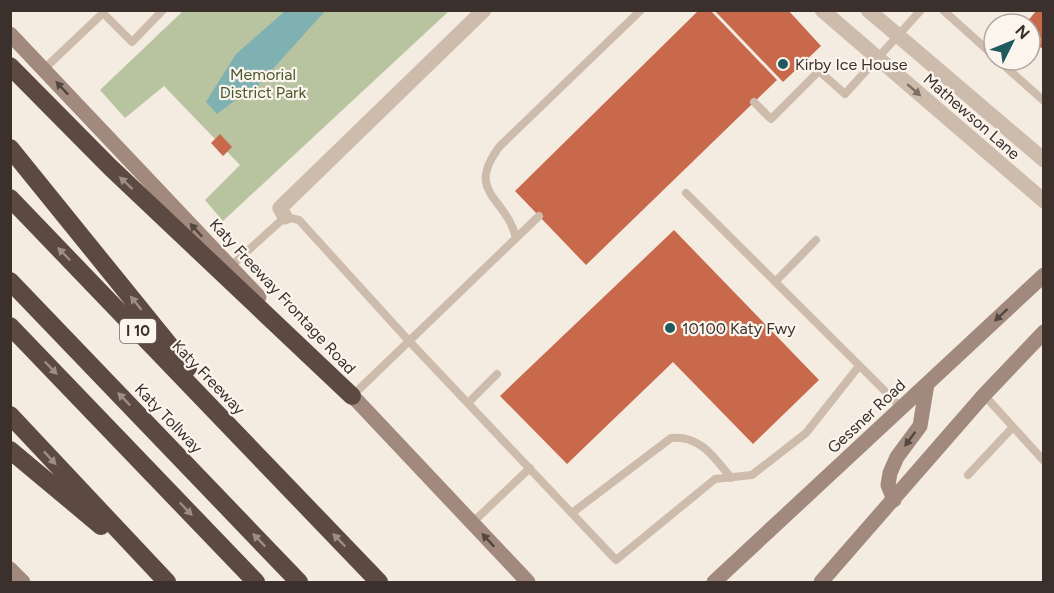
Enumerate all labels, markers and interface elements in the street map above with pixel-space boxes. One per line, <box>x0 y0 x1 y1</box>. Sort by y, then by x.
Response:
north arrow <box>982 12 1042 72</box>
text: N <box>1011 21 1034 43</box>
place label: Kirby Ice House <box>795 55 908 74</box>
marker: Kirby Ice House <box>776 57 790 71</box>
park label: Memorial District Park <box>220 65 306 102</box>
street label: Mathewson Lane <box>920 69 1024 164</box>
one-way arrow <box>55 81 69 96</box>
one-way arrow <box>906 83 921 96</box>
one-way arrow <box>119 176 134 190</box>
street label: Katy Freeway Frontage Road <box>206 214 360 378</box>
one-way arrow <box>189 223 203 238</box>
one-way arrow <box>57 247 71 262</box>
one-way arrow <box>129 295 142 311</box>
one-way arrow <box>994 308 1008 322</box>
road number: I 10 <box>120 319 156 343</box>
place label: 10100 Katy Fwy <box>682 319 796 338</box>
marker: 10100 Katy Fwy <box>663 321 677 335</box>
street label: Katy Freeway <box>169 336 249 418</box>
one-way arrow <box>44 361 58 376</box>
street label: Gessner Road <box>823 375 909 457</box>
street label: Katy Tollway <box>131 380 207 457</box>
one-way arrow <box>117 392 131 407</box>
one-way arrow <box>905 431 916 447</box>
one-way arrow <box>43 450 57 464</box>
one-way arrow <box>178 502 192 516</box>
one-way arrow <box>252 533 266 548</box>
one-way arrow <box>482 533 496 547</box>
one-way arrow <box>332 534 346 548</box>

